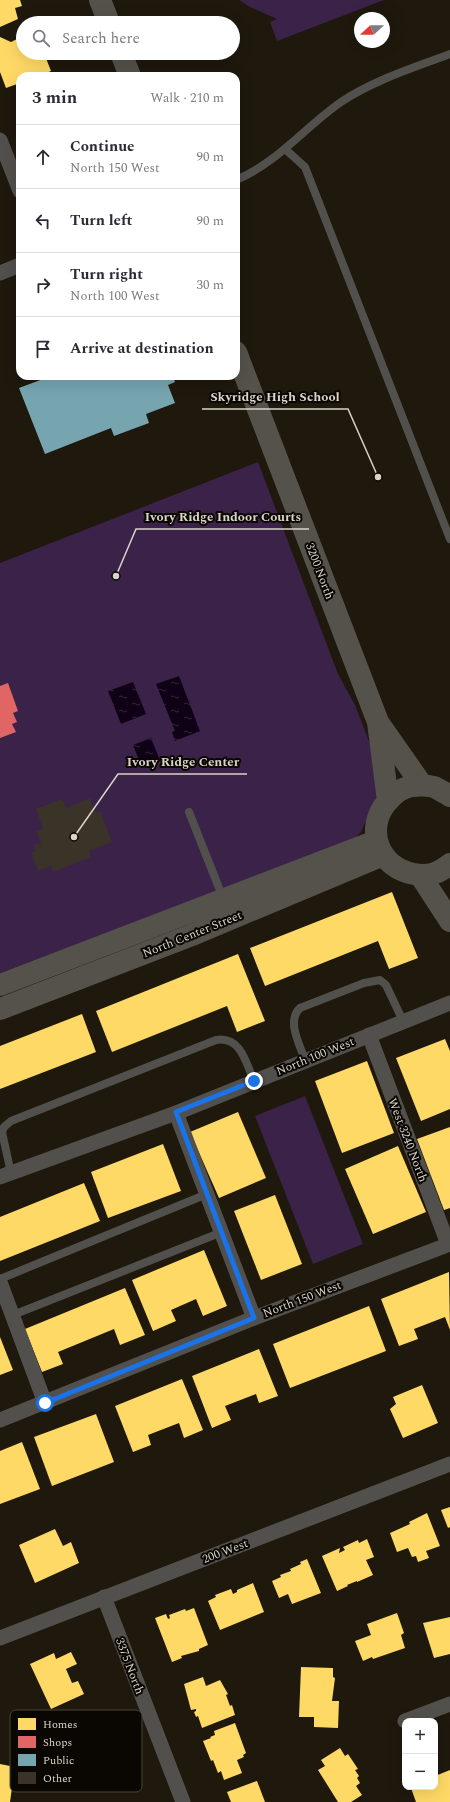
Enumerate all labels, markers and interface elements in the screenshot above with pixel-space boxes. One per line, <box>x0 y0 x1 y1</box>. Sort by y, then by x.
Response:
north arrow <box>354 12 390 48</box>
search box <box>16 16 240 60</box>
icon: search <box>30 27 52 49</box>
text: Search here <box>62 27 140 50</box>
text: 3 min <box>32 85 77 111</box>
text: Walk · 210 m <box>150 88 224 108</box>
text: Continue <box>70 135 135 158</box>
icon: ahead <box>32 146 54 168</box>
text: 90 m <box>197 147 224 167</box>
text: North 150 West <box>70 158 160 178</box>
text: Turn left <box>70 209 132 232</box>
icon: left <box>32 210 54 232</box>
text: 90 m <box>197 211 224 231</box>
text: Turn right <box>70 263 143 286</box>
icon: right <box>32 274 54 296</box>
text: 30 m <box>197 275 224 295</box>
text: North 100 West <box>70 286 160 306</box>
text: Arrive at destination <box>70 337 214 360</box>
icon: arrive <box>32 338 54 360</box>
callout: Skyridge High School <box>202 384 348 409</box>
text: Skyridge High School <box>210 387 340 407</box>
callout: Ivory Ridge Indoor Courts <box>136 504 309 529</box>
text: Ivory Ridge Indoor Courts <box>145 507 301 527</box>
street label: 3200 North <box>300 540 339 602</box>
callout: Ivory Ridge Center <box>118 749 247 774</box>
text: Ivory Ridge Center <box>127 752 240 772</box>
street label: North Center Street <box>140 906 245 963</box>
street label: North 100 West <box>273 1032 357 1081</box>
route end <box>245 1072 263 1090</box>
street label: West 3240 North <box>383 1095 432 1185</box>
street label: North 150 West <box>260 1276 344 1323</box>
route start <box>36 1394 54 1412</box>
street label: 200 West <box>200 1534 251 1569</box>
street label: 3375 North <box>110 1635 149 1697</box>
legend <box>10 1710 142 1792</box>
text: Homes <box>43 1716 77 1733</box>
map controls <box>402 1718 438 1790</box>
button: + <box>402 1718 438 1754</box>
text: Shops <box>43 1734 72 1751</box>
text: Public <box>43 1752 74 1769</box>
button: − <box>402 1754 438 1790</box>
text: Other <box>43 1770 72 1787</box>

